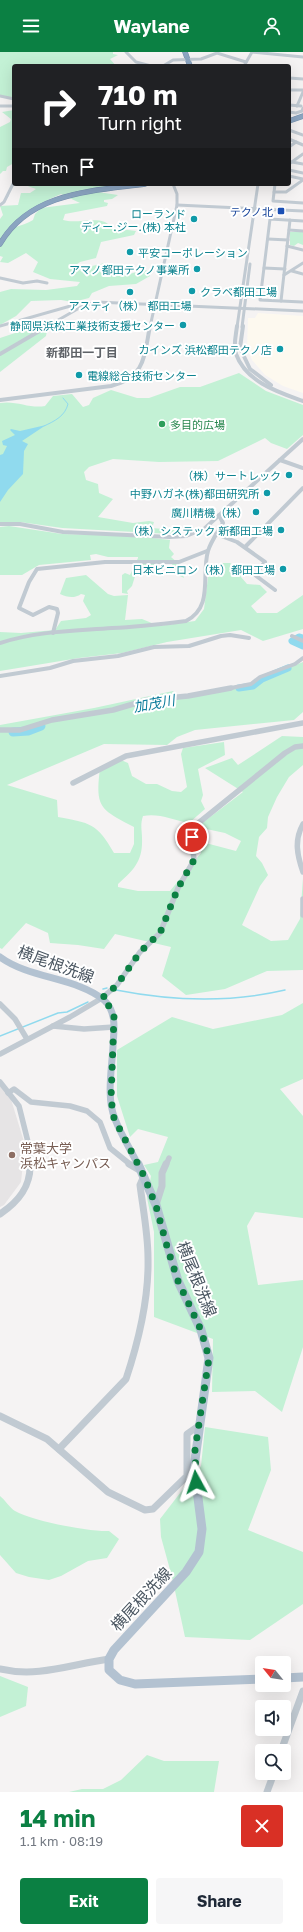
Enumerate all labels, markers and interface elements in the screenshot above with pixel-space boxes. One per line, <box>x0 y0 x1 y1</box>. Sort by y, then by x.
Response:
icon: menu <box>20 15 42 37</box>
text: Waylane <box>113 15 190 37</box>
icon: person <box>261 15 283 37</box>
text: 710 m <box>98 78 177 111</box>
icon: right <box>32 80 84 132</box>
text: Turn right <box>98 112 182 134</box>
icon: arrive <box>76 156 98 178</box>
text: Then <box>32 158 68 176</box>
place label: テクノ北 <box>230 205 273 218</box>
marker: テクノ北 <box>276 206 286 216</box>
place label: ローランド ディー.ジー.(株) 本社 <box>81 207 186 233</box>
marker: ローランド ディー.ジー.(株) 本社 <box>189 214 199 224</box>
place label: 平安コーポレーション <box>138 246 248 259</box>
marker: 平安コーポレーション <box>125 247 135 257</box>
place label: アマノ都田テクノ事業所 <box>69 263 190 276</box>
marker: アマノ都田テクノ事業所 <box>192 264 202 274</box>
place label: クラベ都田工場 <box>200 285 277 298</box>
marker: クラベ都田工場 <box>187 286 197 296</box>
marker: アスティ（株） 都田工場 <box>125 287 135 297</box>
place label: アスティ（株） 都田工場 <box>68 299 192 312</box>
place label: 静岡県浜松工業技術支援センター <box>10 319 175 332</box>
marker: 静岡県浜松工業技術支援センター <box>178 320 188 330</box>
place label: カインズ 浜松都田テクノ店 <box>138 343 272 356</box>
marker: カインズ 浜松都田テクノ店 <box>275 344 285 354</box>
district label: 新都田一丁目 <box>46 345 118 360</box>
place label: 電線総合技術センター <box>87 369 197 382</box>
marker: 電線総合技術センター <box>74 370 84 380</box>
place label: 多目的広場 <box>170 418 225 431</box>
marker: 多目的広場 <box>157 419 167 429</box>
place label: （株）サートレック <box>182 469 281 482</box>
marker: （株）サートレック <box>284 470 294 480</box>
place label: 中野ハガネ(株)都田研究所 <box>130 487 260 500</box>
marker: 中野ハガネ(株)都田研究所 <box>262 488 272 498</box>
place label: 廣川精機（株） <box>171 506 248 519</box>
marker: 廣川精機（株） <box>251 507 261 517</box>
place label: （株）システック 新都田工場 <box>127 524 273 537</box>
marker: （株）システック 新都田工場 <box>276 525 286 535</box>
place label: 日本ビニロン（株）都田工場 <box>132 563 275 576</box>
marker: 日本ビニロン（株）都田工場 <box>278 564 288 574</box>
water label: 加茂川 <box>132 691 178 715</box>
pin <box>175 820 209 854</box>
icon: arrive <box>181 826 203 848</box>
street label: 横尾根洗線 <box>15 941 97 987</box>
place label: 常葉大学 浜松キャンパス <box>20 1140 111 1171</box>
marker: 常葉大学 浜松キャンパス <box>7 1150 17 1160</box>
street label: 横尾根洗線 <box>173 1238 221 1320</box>
position arrow <box>175 1461 217 1503</box>
street label: 横尾根洗線 <box>106 1563 176 1635</box>
north arrow <box>255 1656 291 1692</box>
map controls <box>255 1656 291 1780</box>
button: sound <box>255 1700 291 1736</box>
button: search <box>255 1744 291 1780</box>
text: 14 min <box>20 1803 95 1832</box>
button: close <box>241 1805 283 1847</box>
text: 1.1 km · 08:19 <box>20 1833 103 1849</box>
button: Exit <box>20 1878 148 1924</box>
button: Share <box>156 1878 283 1924</box>

